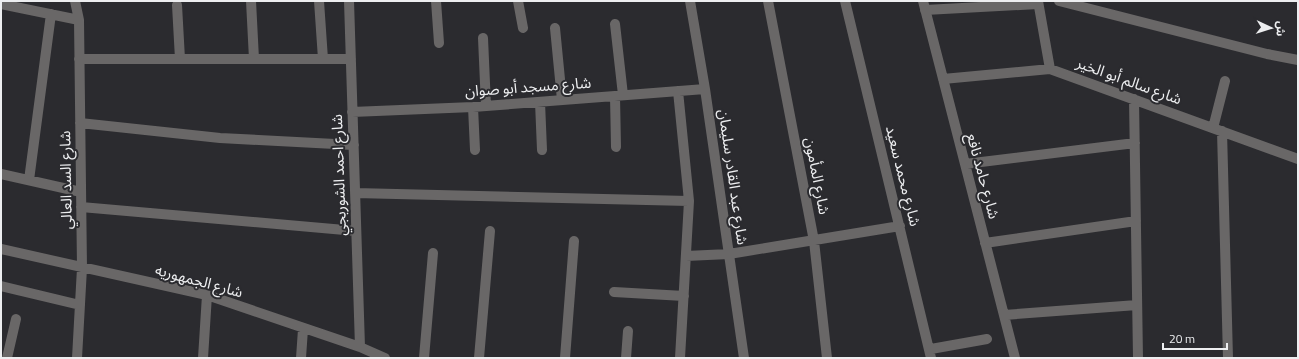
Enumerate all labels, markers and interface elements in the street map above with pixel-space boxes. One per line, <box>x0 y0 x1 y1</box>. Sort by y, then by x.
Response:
north arrow <box>1251 8 1291 48</box>
text: ش <box>1272 21 1289 37</box>
street label: شارع سالم أبو الخير <box>1072 50 1185 111</box>
street label: شارع مسجد أبو صوان <box>464 71 592 103</box>
street label: شارع عبد القادر سليمان <box>712 108 754 247</box>
street label: شارع احمد الشوربجي <box>325 113 353 236</box>
street label: شارع محمد سعيد <box>879 123 927 229</box>
street label: شارع السد العالي <box>53 130 79 230</box>
street label: شارع حامد نافع <box>960 130 1006 222</box>
street label: شارع المأمون <box>798 135 836 217</box>
street label: شارع الجمهوريه <box>153 258 246 304</box>
scale bar <box>1163 325 1227 351</box>
text: 20 m <box>1169 329 1195 348</box>

